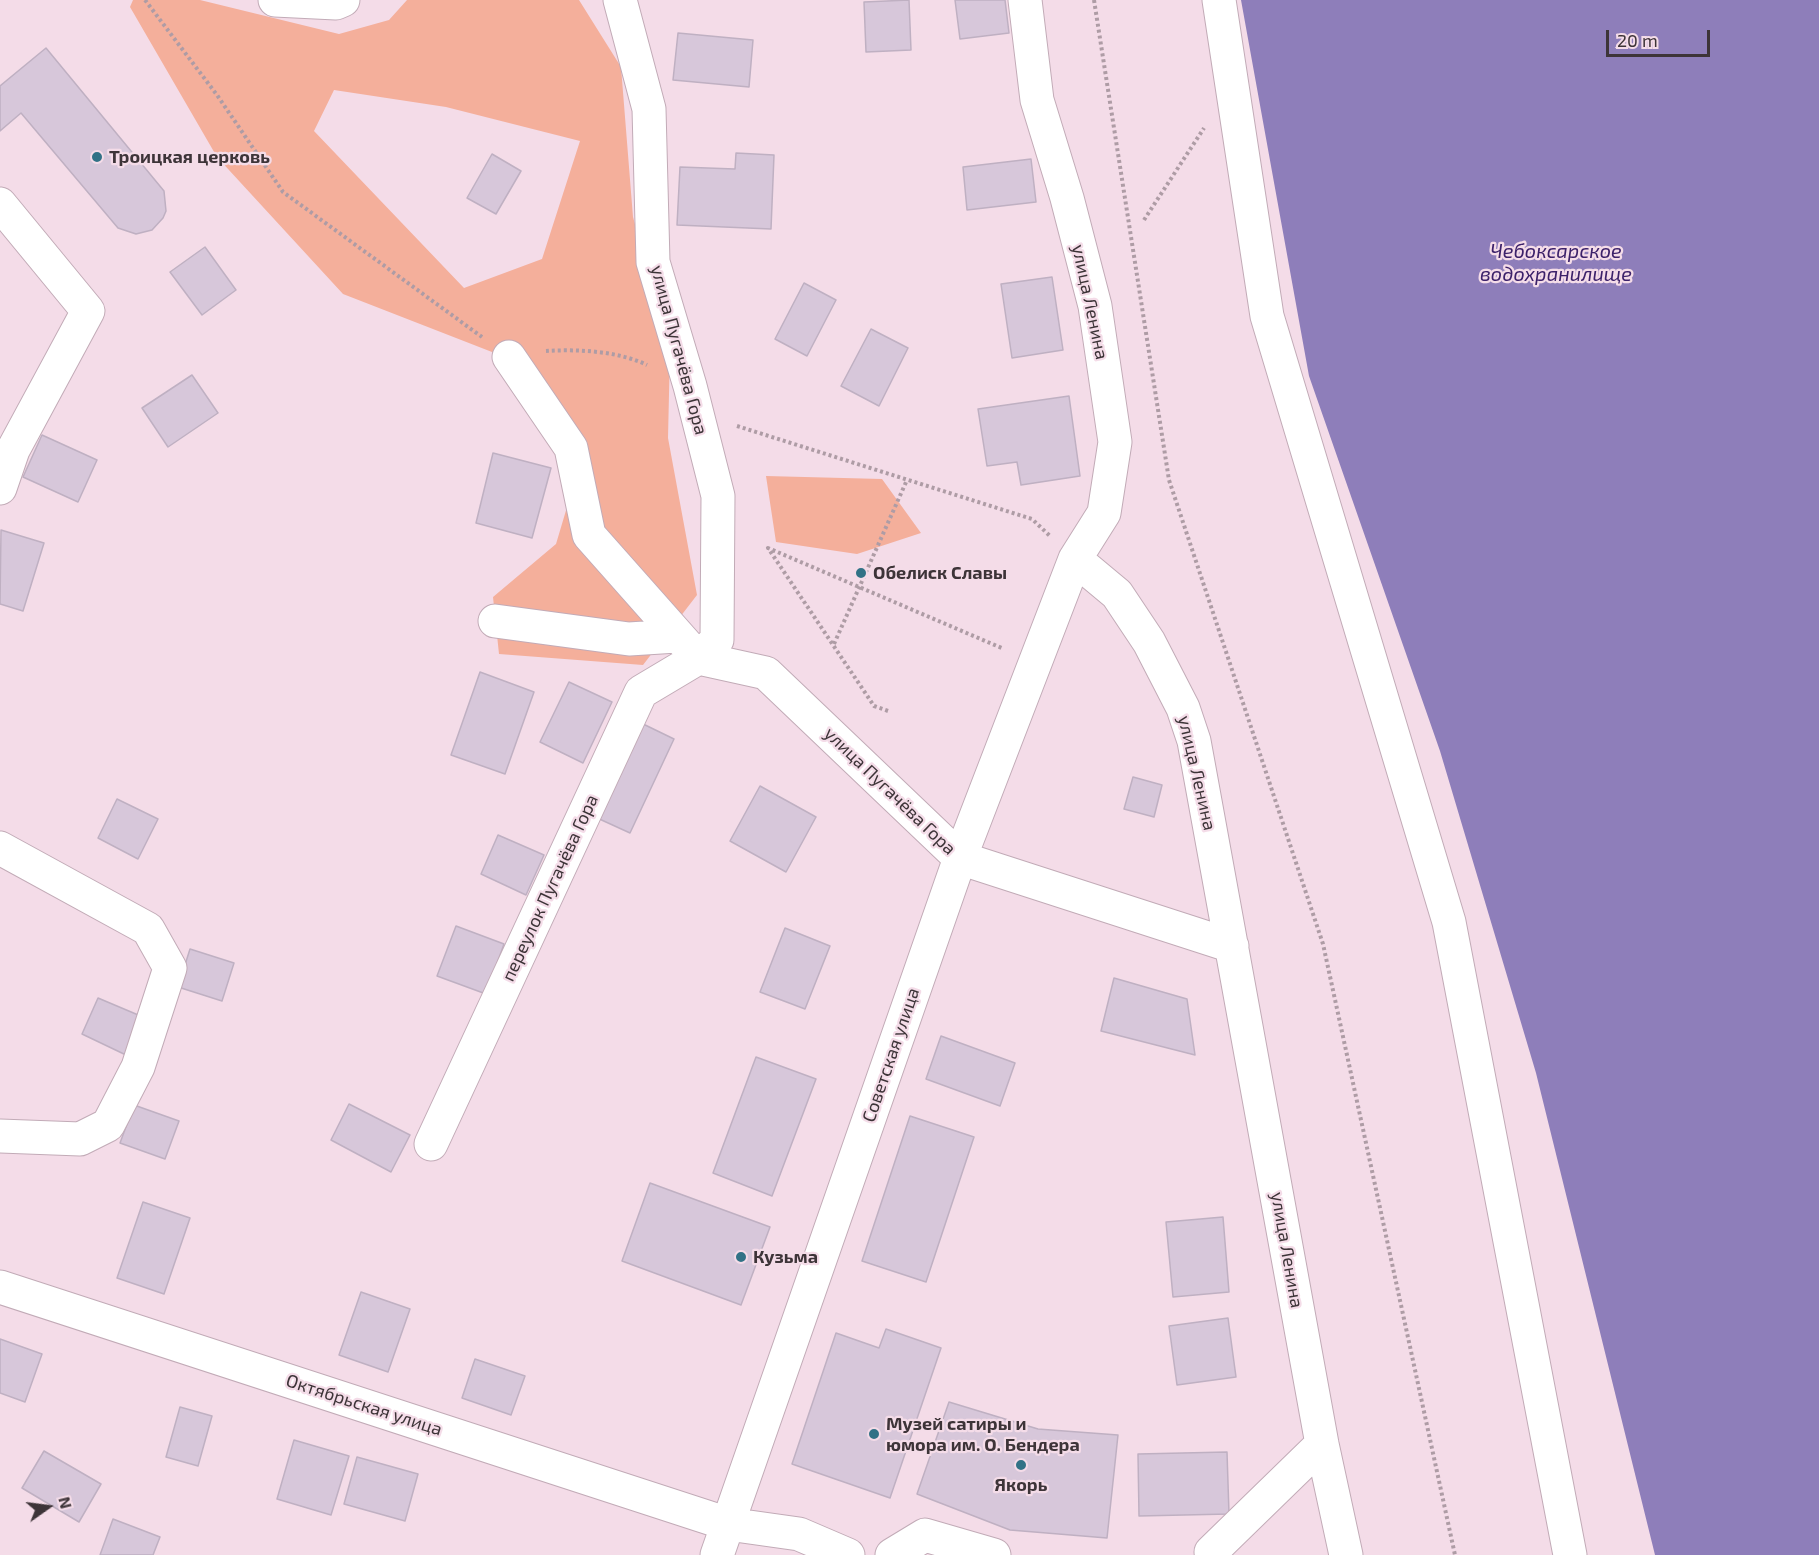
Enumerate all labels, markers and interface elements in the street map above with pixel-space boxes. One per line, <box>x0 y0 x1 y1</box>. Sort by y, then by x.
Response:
scale bar <box>1609 18 1712 56</box>
text: 20 m <box>1617 29 1658 51</box>
place label: Троицкая церковь <box>109 146 270 168</box>
marker: Троицкая церковь <box>90 150 104 164</box>
water label: Чебоксарское водохранилище <box>1480 239 1632 286</box>
street label: улица Ленина <box>1067 242 1113 362</box>
street label: улица Пугачёва Гора <box>646 263 712 437</box>
place label: Обелиск Славы <box>873 562 1007 584</box>
marker: Обелиск Славы <box>854 566 868 580</box>
street label: улица Ленина <box>1173 713 1221 833</box>
street label: улица Пугачёва Гора <box>820 723 960 859</box>
street label: переулок Пугачёва Гора <box>497 791 603 985</box>
street label: Советская улица <box>858 985 924 1125</box>
street label: улица Ленина <box>1266 1190 1308 1310</box>
place label: Кузьма <box>753 1246 818 1268</box>
marker: Кузьма <box>734 1250 748 1264</box>
street label: Октябрьская улица <box>283 1370 445 1440</box>
place label: Музей сатиры и юмора им. О. Бендера <box>886 1413 1080 1456</box>
marker: Музей сатиры и юмора им. О. Бендера <box>867 1427 881 1441</box>
marker: Якорь <box>1014 1458 1028 1472</box>
place label: Якорь <box>995 1474 1047 1496</box>
north arrow <box>18 1477 78 1537</box>
text: N <box>55 1495 77 1510</box>

